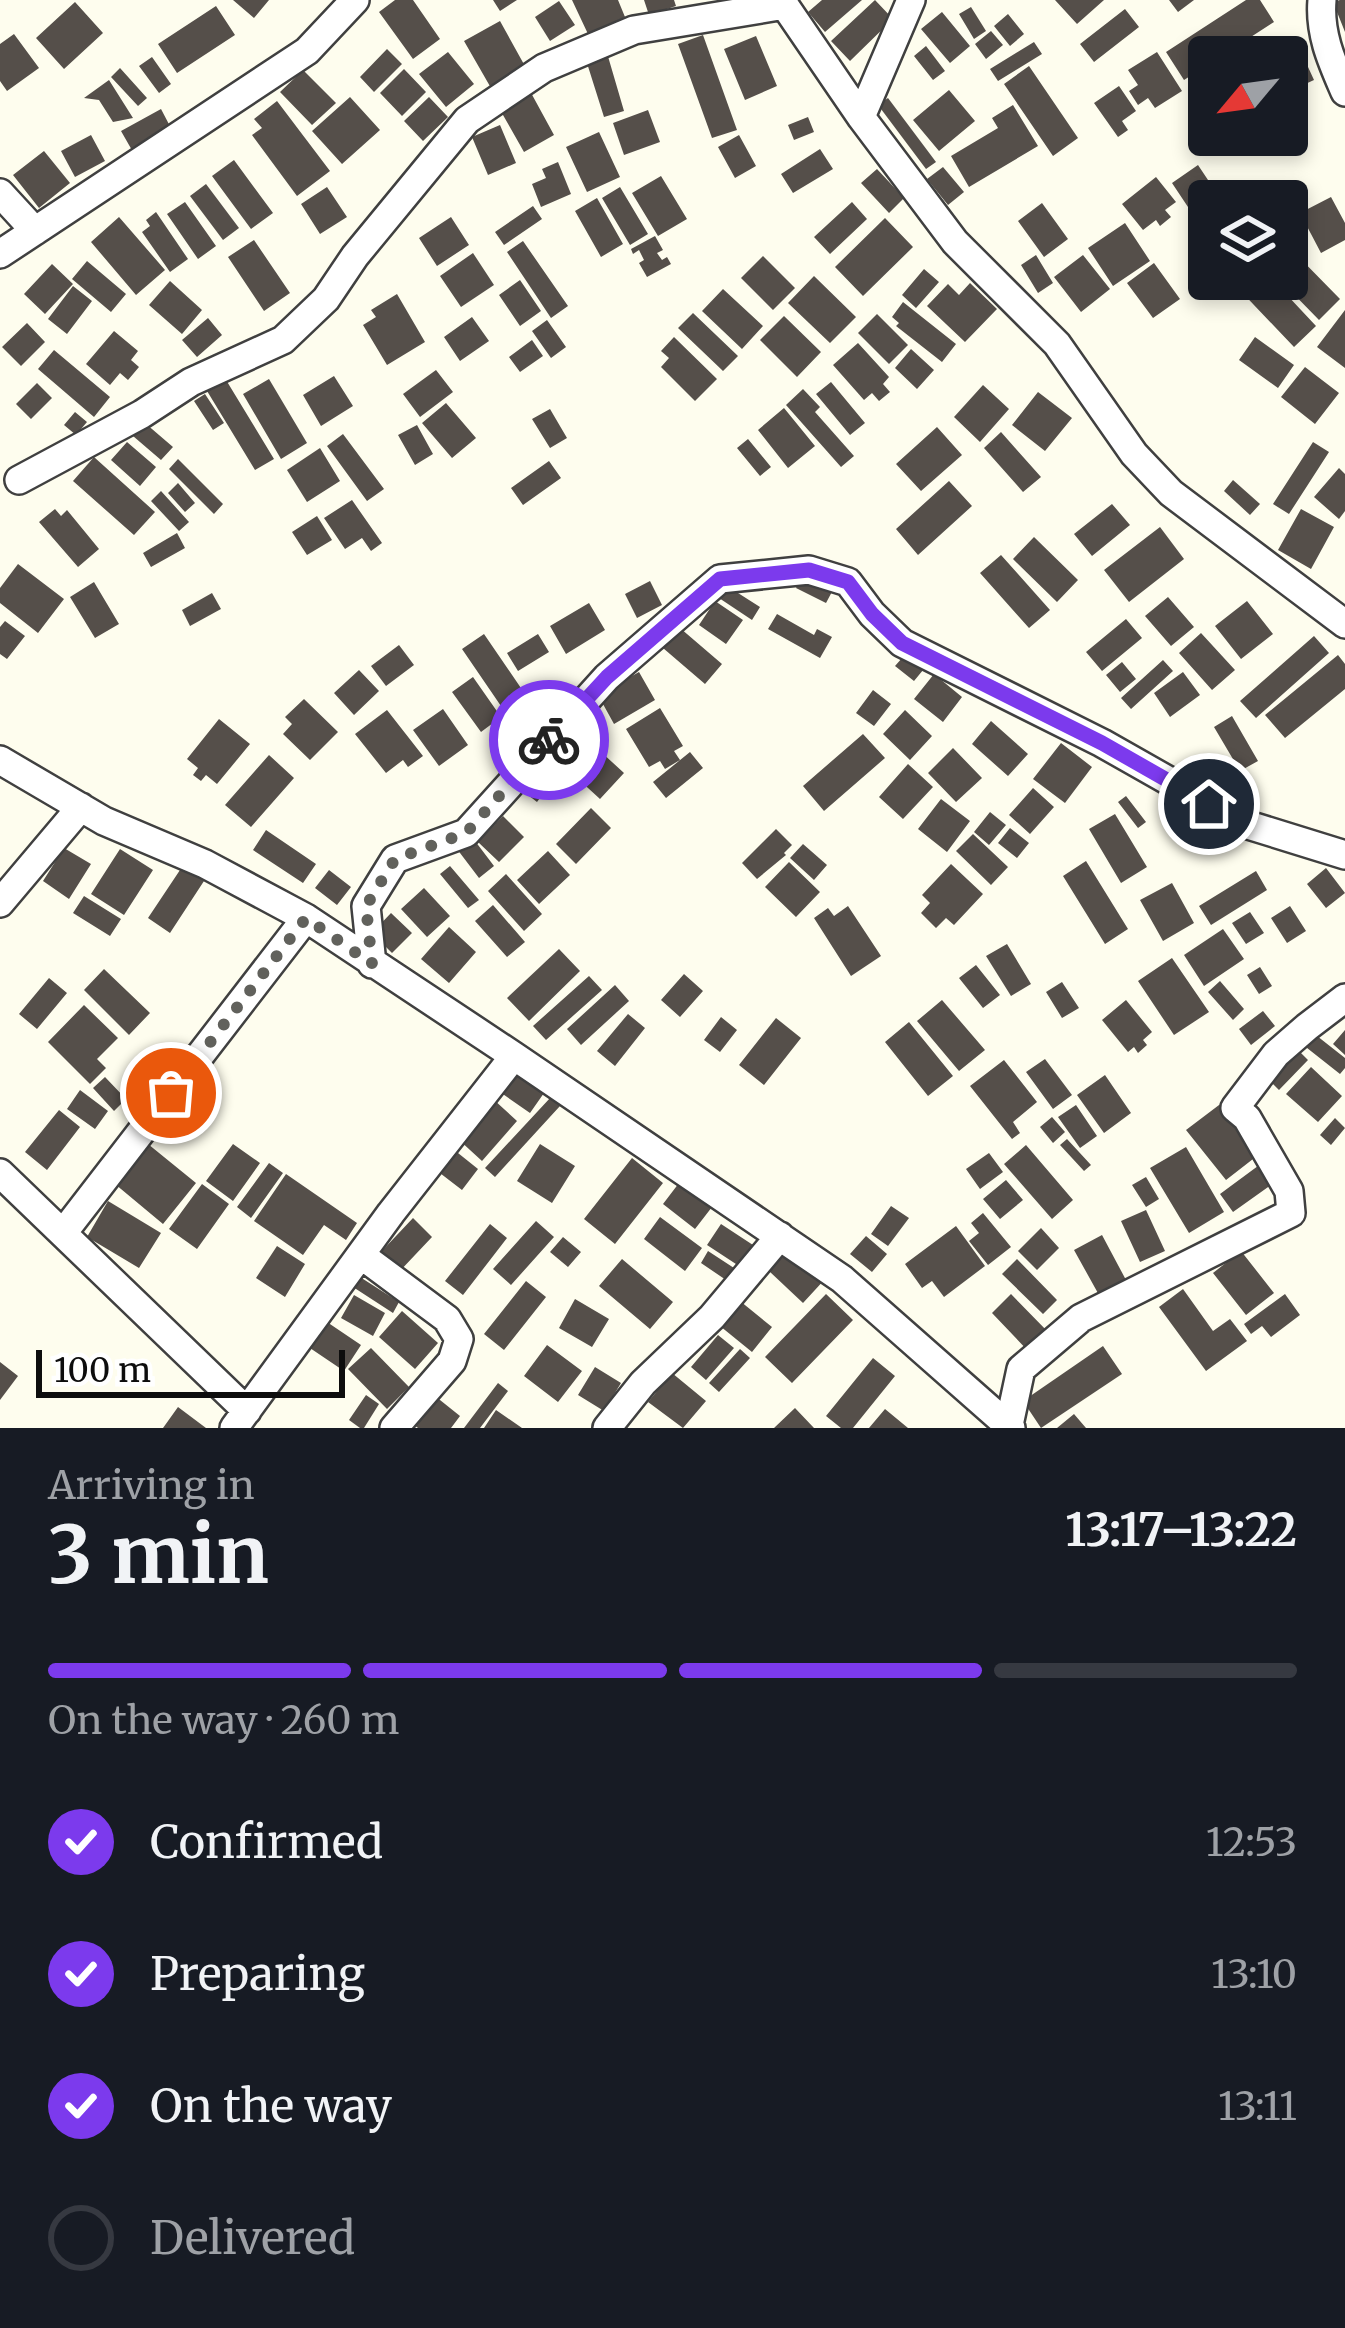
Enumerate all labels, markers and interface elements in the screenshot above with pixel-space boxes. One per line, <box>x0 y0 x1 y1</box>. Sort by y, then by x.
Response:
north arrow <box>1188 36 1308 156</box>
map controls <box>1188 36 1308 300</box>
button: layers <box>1188 180 1308 300</box>
courier <box>489 680 609 800</box>
icon: bike <box>516 707 582 773</box>
pin <box>1158 753 1260 855</box>
icon: home <box>1176 771 1242 837</box>
pin <box>120 1042 222 1144</box>
icon: bag <box>138 1060 204 1126</box>
scale bar <box>36 1344 345 1397</box>
text: 100 m <box>54 1350 151 1391</box>
text: Arriving in <box>48 1461 255 1510</box>
text: 13:17–13:22 <box>1065 1502 1297 1558</box>
text: 3 min <box>48 1506 269 1604</box>
text: On the way · 260 m <box>48 1696 399 1745</box>
icon: check <box>48 1809 114 1875</box>
text: Confirmed <box>150 1814 383 1870</box>
text: 12:53 <box>1206 1818 1297 1867</box>
icon: check <box>48 1941 114 2007</box>
text: Preparing <box>150 1946 365 2002</box>
text: 13:10 <box>1211 1950 1297 1999</box>
icon: check <box>48 2073 114 2139</box>
text: On the way <box>150 2078 392 2134</box>
text: 13:11 <box>1218 2082 1297 2131</box>
text: Delivered <box>150 2210 355 2266</box>

